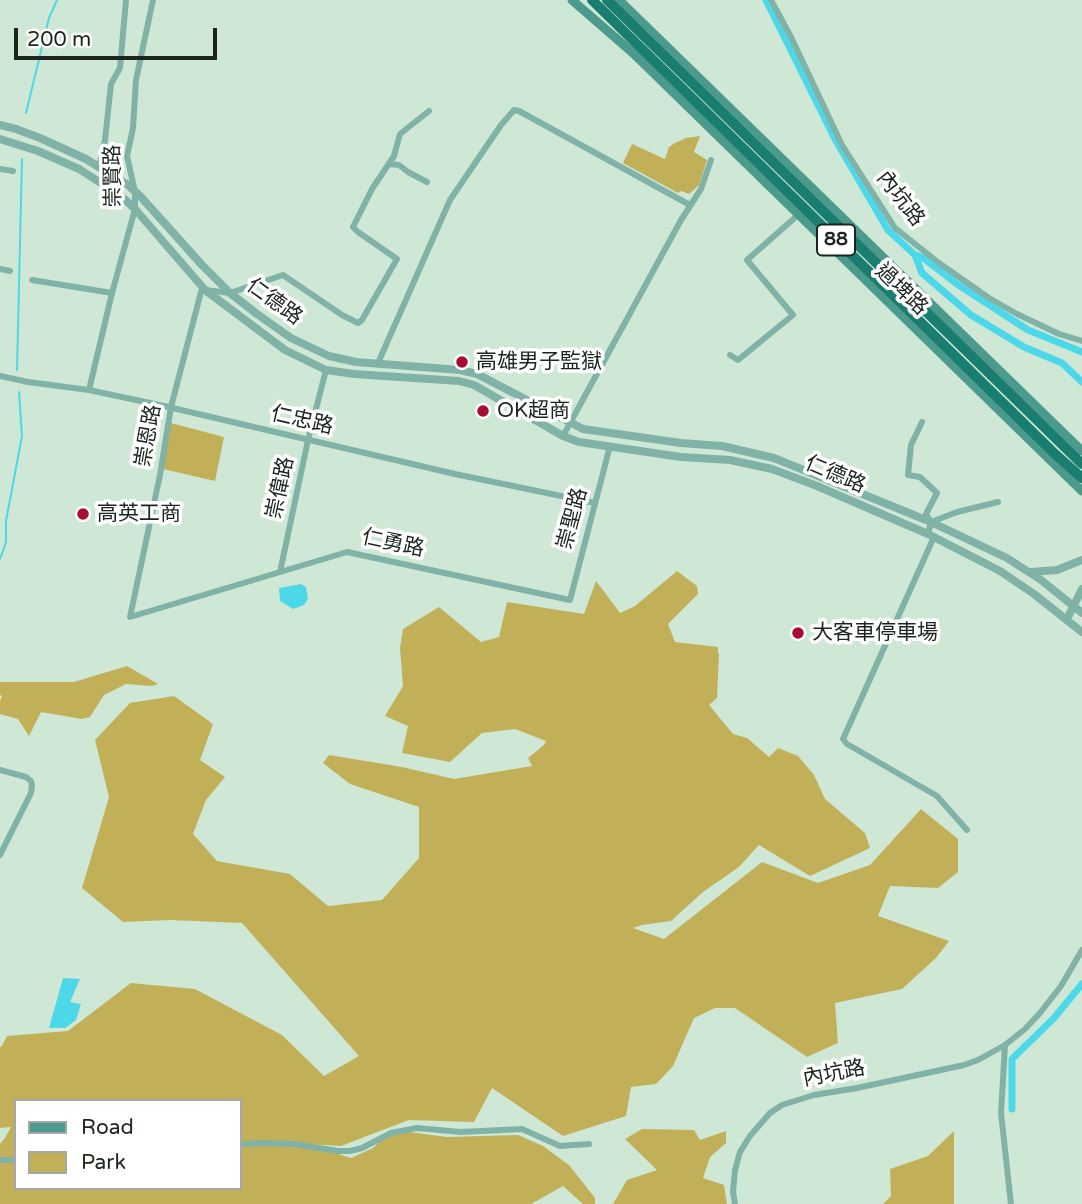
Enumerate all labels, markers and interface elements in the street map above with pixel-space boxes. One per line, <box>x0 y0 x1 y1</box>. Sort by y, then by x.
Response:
scale bar <box>18 14 220 58</box>
text: 200 m <box>27 27 91 52</box>
street label: 崇賢路 <box>101 144 127 208</box>
street label: 內坑路 <box>871 166 929 232</box>
road number: 88 <box>817 224 855 256</box>
street label: 過埤路 <box>870 259 932 321</box>
street label: 仁德路 <box>241 273 307 331</box>
place label: 高雄男子監獄 <box>476 349 602 375</box>
marker: 高雄男子監獄 <box>454 354 470 370</box>
place label: OK超商 <box>497 398 570 424</box>
street label: 仁忠路 <box>268 402 336 440</box>
street label: 崇恩路 <box>131 403 167 469</box>
marker: OK超商 <box>475 403 491 419</box>
street label: 仁德路 <box>801 451 869 499</box>
street label: 崇偉路 <box>262 455 300 521</box>
street label: 崇聖路 <box>553 485 593 553</box>
place label: 高英工商 <box>97 501 181 527</box>
marker: 高英工商 <box>75 506 91 522</box>
street label: 仁勇路 <box>360 525 426 563</box>
place label: 大客車停車場 <box>812 620 938 646</box>
marker: 大客車停車場 <box>790 625 806 641</box>
street label: 內坑路 <box>801 1056 867 1092</box>
legend <box>14 1099 242 1190</box>
text: Road <box>81 1115 134 1140</box>
text: Park <box>81 1150 126 1175</box>

